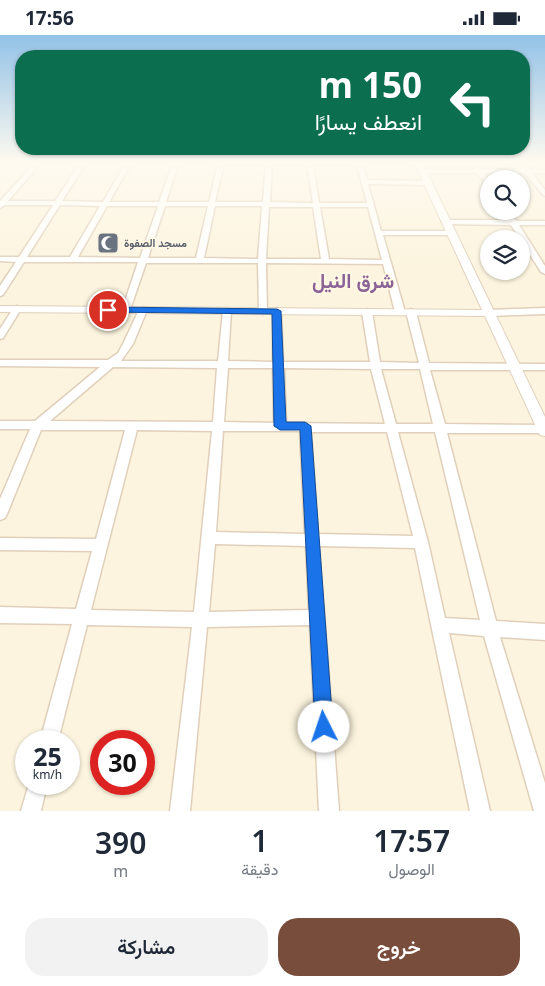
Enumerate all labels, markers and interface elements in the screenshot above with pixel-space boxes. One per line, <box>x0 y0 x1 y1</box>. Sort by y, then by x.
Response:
text: 17:56 <box>25 5 74 31</box>
text: 150 m <box>319 61 422 108</box>
icon: left <box>440 70 505 135</box>
text: انعطف يسارًا <box>315 106 422 136</box>
map controls <box>480 170 530 280</box>
button: search <box>480 170 530 220</box>
button: layers <box>480 230 530 280</box>
mosque icon: مسجد الصفوة <box>96 231 120 255</box>
place label: مسجد الصفوة <box>124 235 187 250</box>
district label: شرق النيل <box>312 267 394 294</box>
pin <box>87 289 129 331</box>
icon: arrive <box>94 296 122 324</box>
position arrow <box>297 700 349 752</box>
speed limit sign: 30 <box>90 730 155 795</box>
text: 25 <box>33 739 62 773</box>
text: km/h <box>33 766 62 783</box>
text: 1 <box>251 820 268 861</box>
text: 17:57 <box>373 820 450 861</box>
text: 390 <box>95 822 146 863</box>
text: دقيقة <box>241 858 278 880</box>
text: الوصول <box>389 858 435 880</box>
text: m <box>113 860 128 882</box>
button: مشاركة <box>25 918 268 976</box>
button: خروج <box>278 918 520 976</box>

